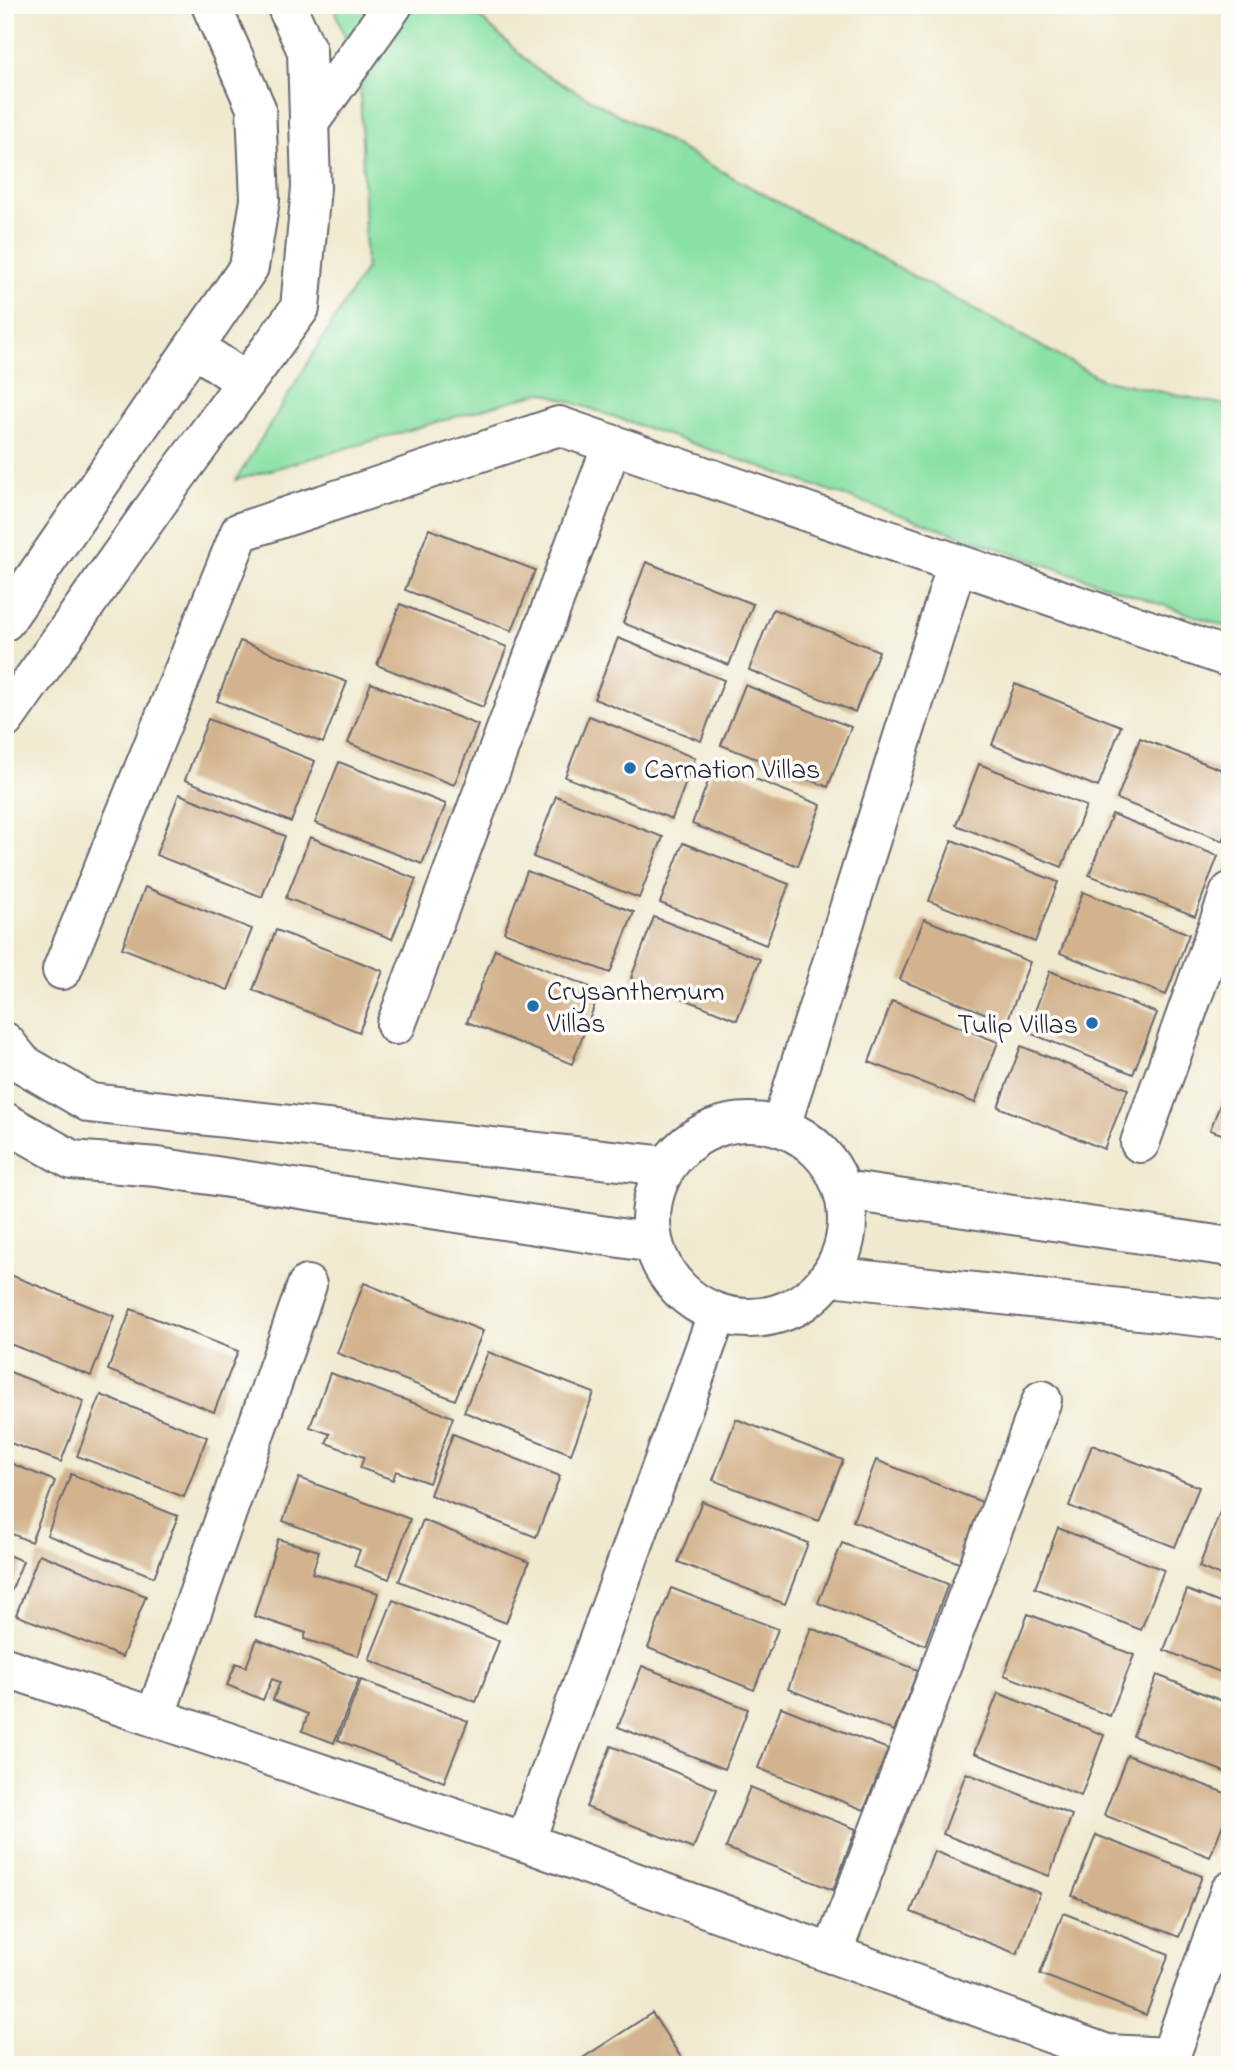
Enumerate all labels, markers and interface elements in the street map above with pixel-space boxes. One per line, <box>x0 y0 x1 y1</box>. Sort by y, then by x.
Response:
place label: Carnation Villas <box>644 751 820 792</box>
marker: Carnation Villas <box>622 760 638 776</box>
place label: Crysanthemum Villas <box>546 973 724 1046</box>
marker: Crysanthemum Villas <box>525 998 541 1014</box>
place label: Tulip Villas <box>957 1006 1078 1047</box>
marker: Tulip Villas <box>1084 1015 1100 1031</box>

